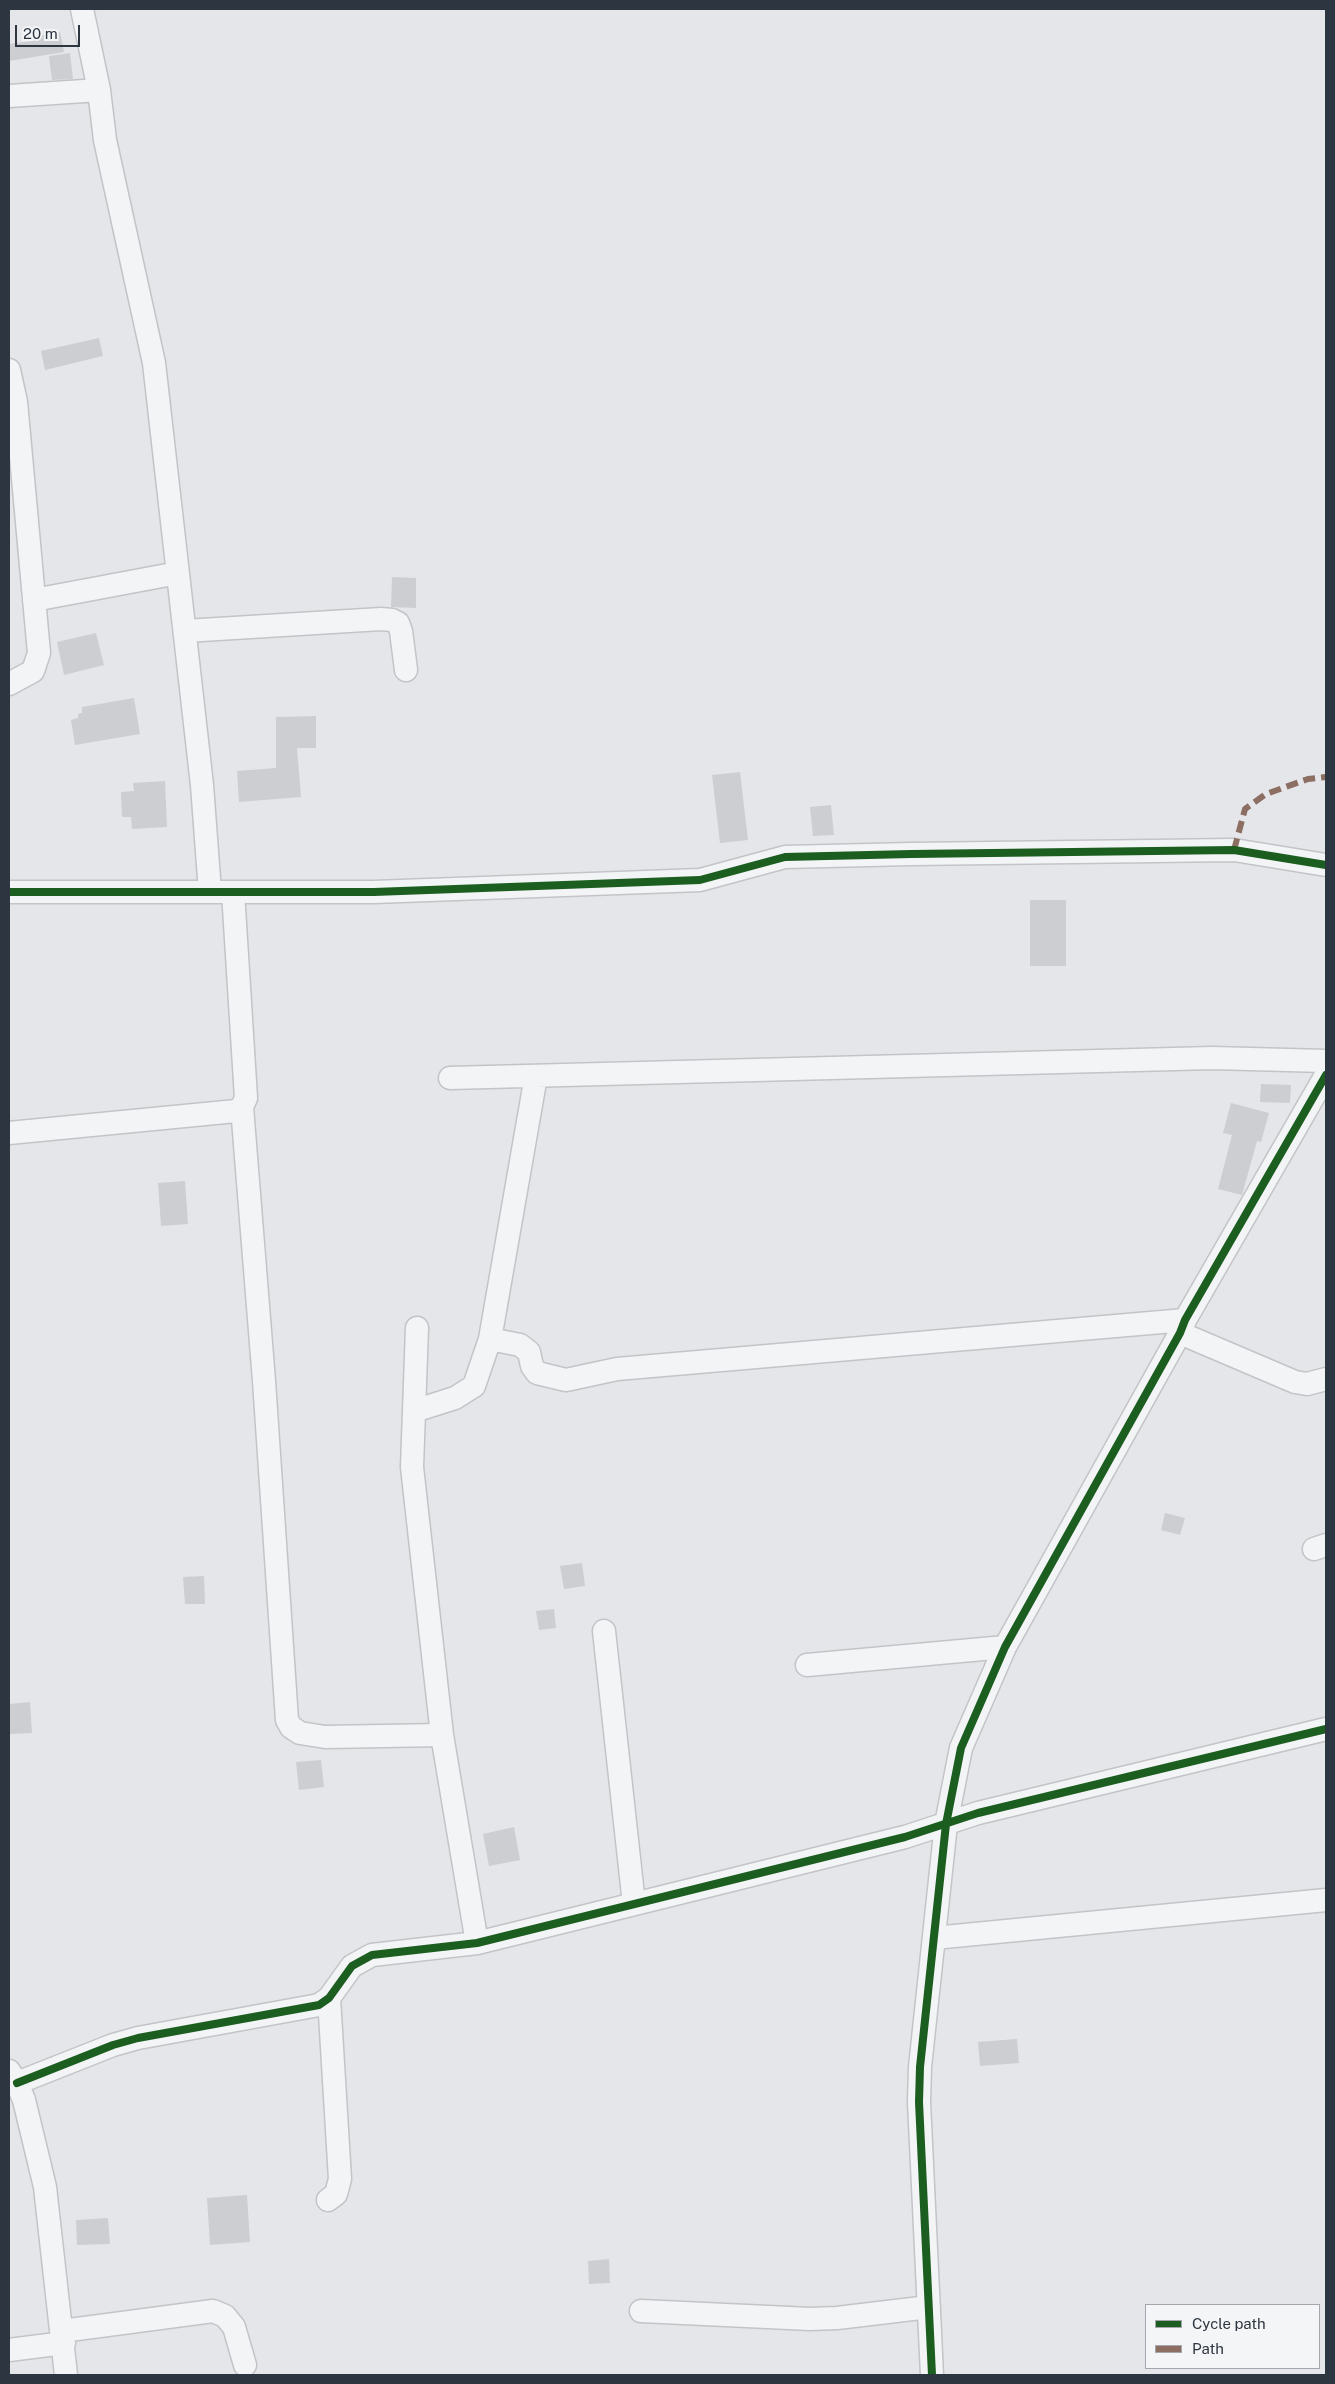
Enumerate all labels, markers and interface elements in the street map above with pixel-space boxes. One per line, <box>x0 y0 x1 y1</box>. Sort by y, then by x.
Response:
scale bar <box>18 15 82 47</box>
text: 20 m <box>23 25 58 42</box>
legend <box>1145 2304 1320 2369</box>
text: Cycle path <box>1192 2315 1266 2332</box>
text: Path <box>1192 2340 1224 2357</box>

